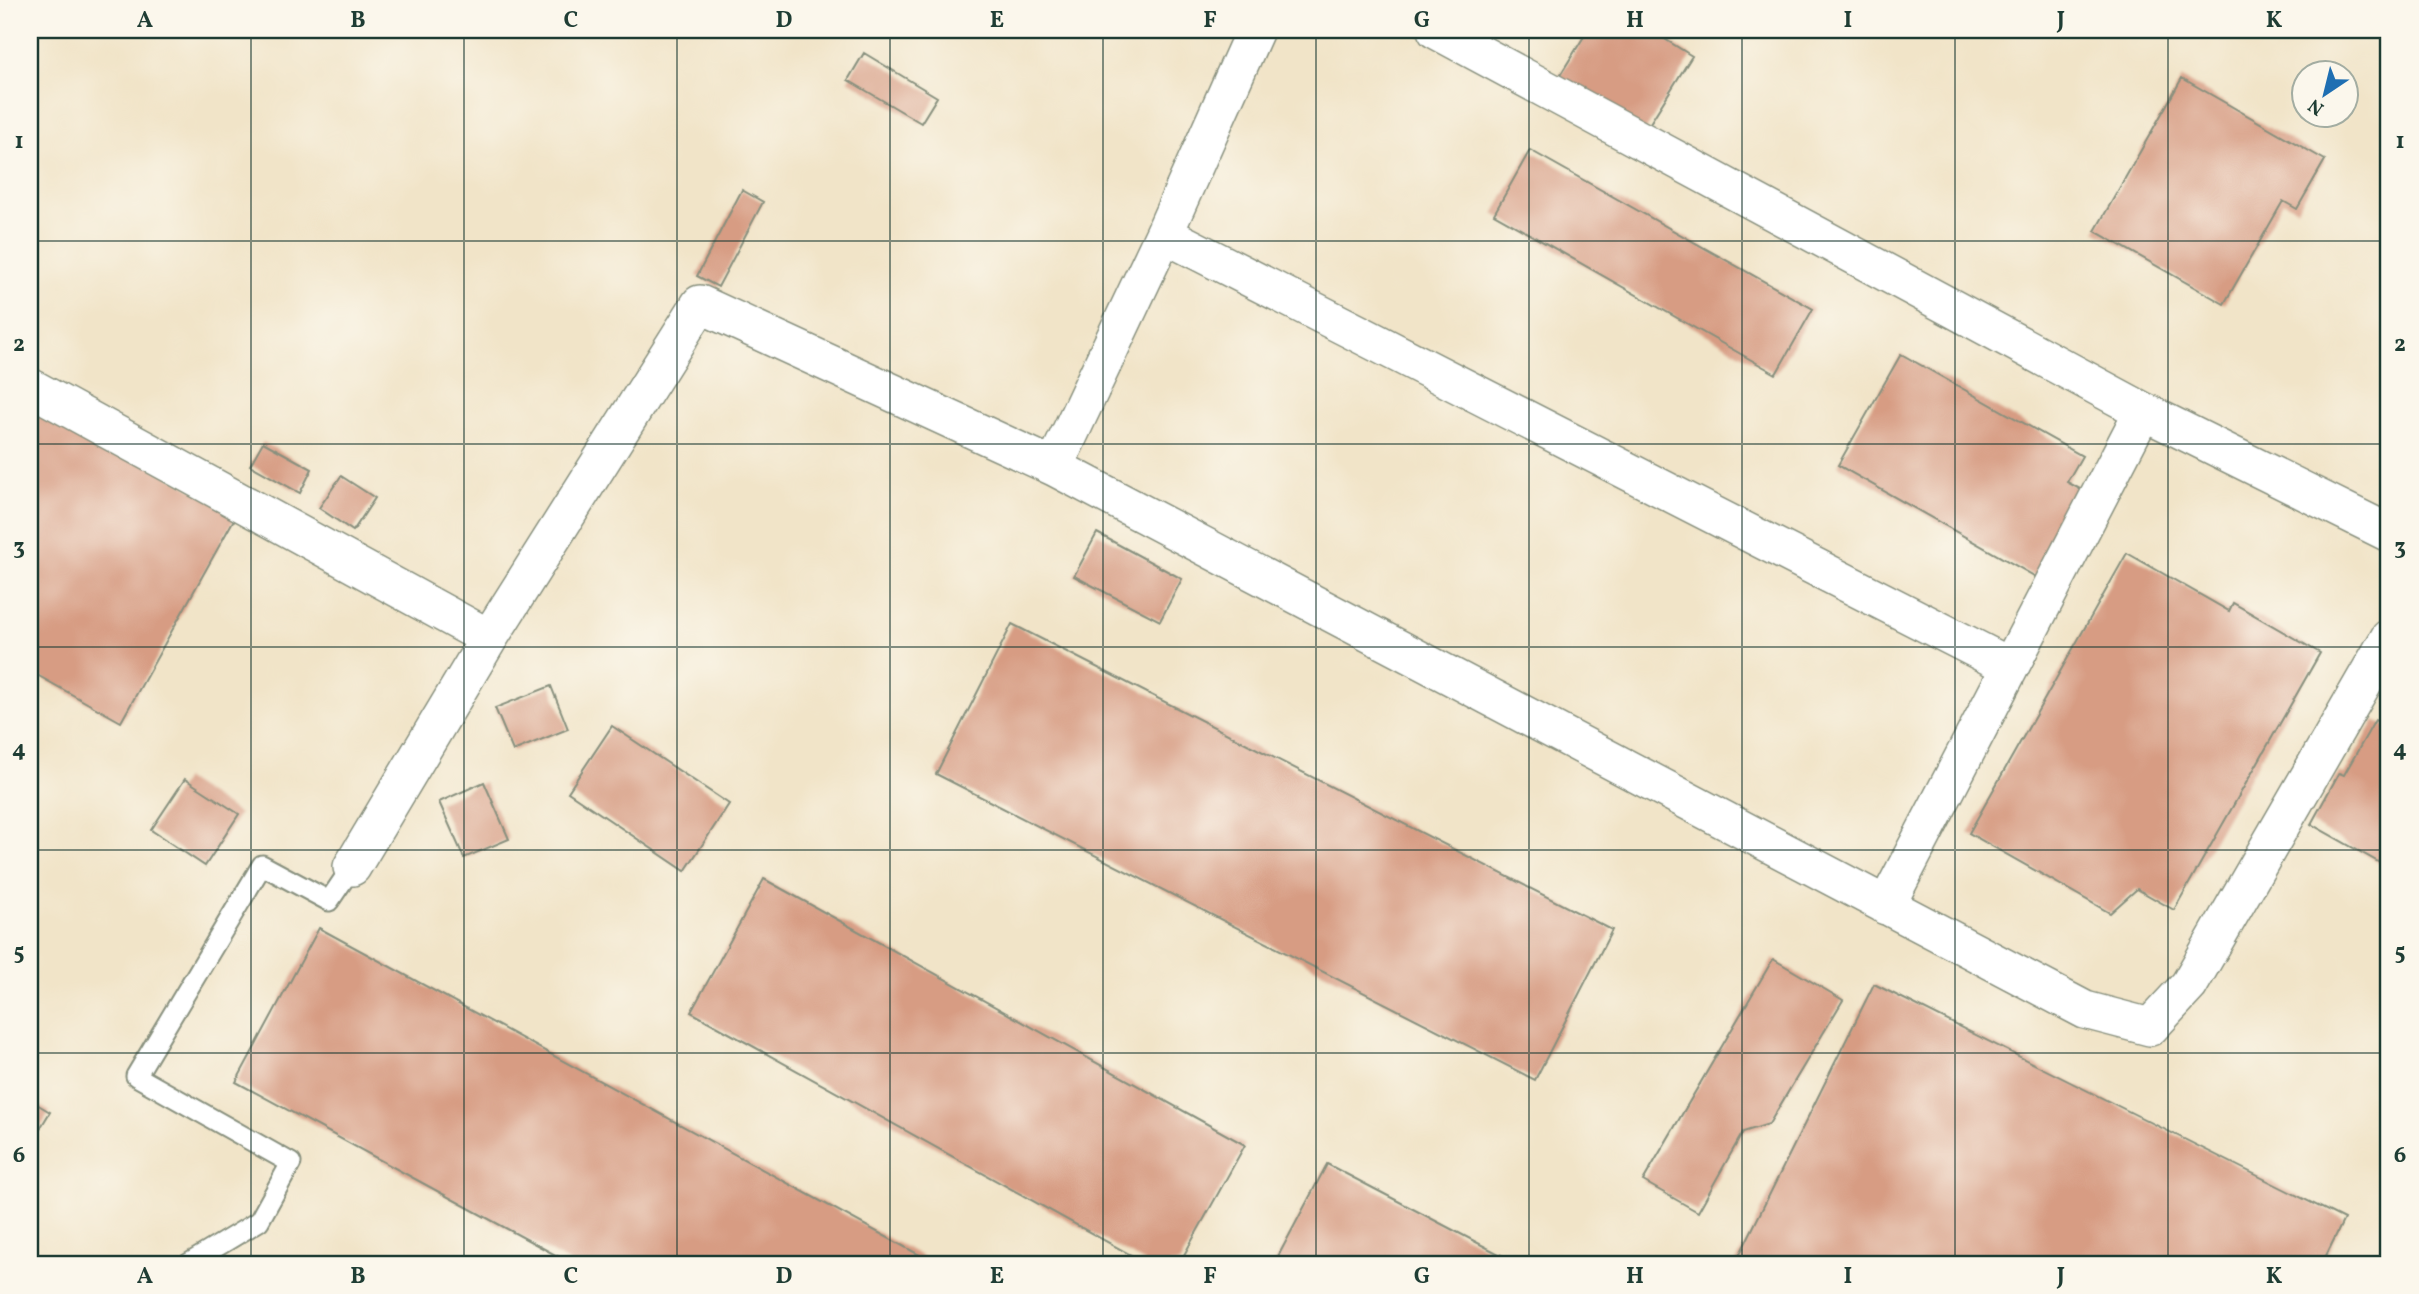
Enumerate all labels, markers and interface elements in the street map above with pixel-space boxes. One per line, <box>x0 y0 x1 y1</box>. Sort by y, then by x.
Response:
text: A <box>137 5 153 37</box>
text: B <box>350 5 366 37</box>
text: C <box>564 5 578 37</box>
text: D <box>776 5 793 37</box>
text: E <box>990 5 1004 37</box>
text: F <box>1203 5 1217 37</box>
text: G <box>1414 5 1430 37</box>
text: H <box>1626 5 1644 37</box>
text: I <box>1844 5 1852 37</box>
text: J <box>2056 5 2065 37</box>
text: K <box>2266 5 2283 37</box>
north arrow <box>2290 60 2360 130</box>
text: N <box>2303 92 2330 121</box>
text: 1 <box>14 126 24 158</box>
text: 1 <box>2395 126 2405 158</box>
text: 2 <box>13 329 25 361</box>
text: 2 <box>2394 329 2406 361</box>
text: 3 <box>13 532 25 564</box>
text: 3 <box>2394 532 2406 564</box>
text: 4 <box>12 734 26 766</box>
text: 4 <box>2393 734 2407 766</box>
text: 5 <box>13 937 25 969</box>
text: 5 <box>2394 937 2406 969</box>
text: 6 <box>13 1140 25 1172</box>
text: 6 <box>2394 1140 2406 1172</box>
text: A <box>137 1261 153 1293</box>
text: B <box>350 1261 366 1293</box>
text: C <box>564 1261 578 1293</box>
text: D <box>776 1261 793 1293</box>
text: E <box>990 1261 1004 1293</box>
text: F <box>1203 1261 1217 1293</box>
text: G <box>1414 1261 1430 1293</box>
text: H <box>1626 1261 1644 1293</box>
text: I <box>1844 1261 1852 1293</box>
text: J <box>2056 1261 2065 1293</box>
text: K <box>2266 1261 2283 1293</box>

